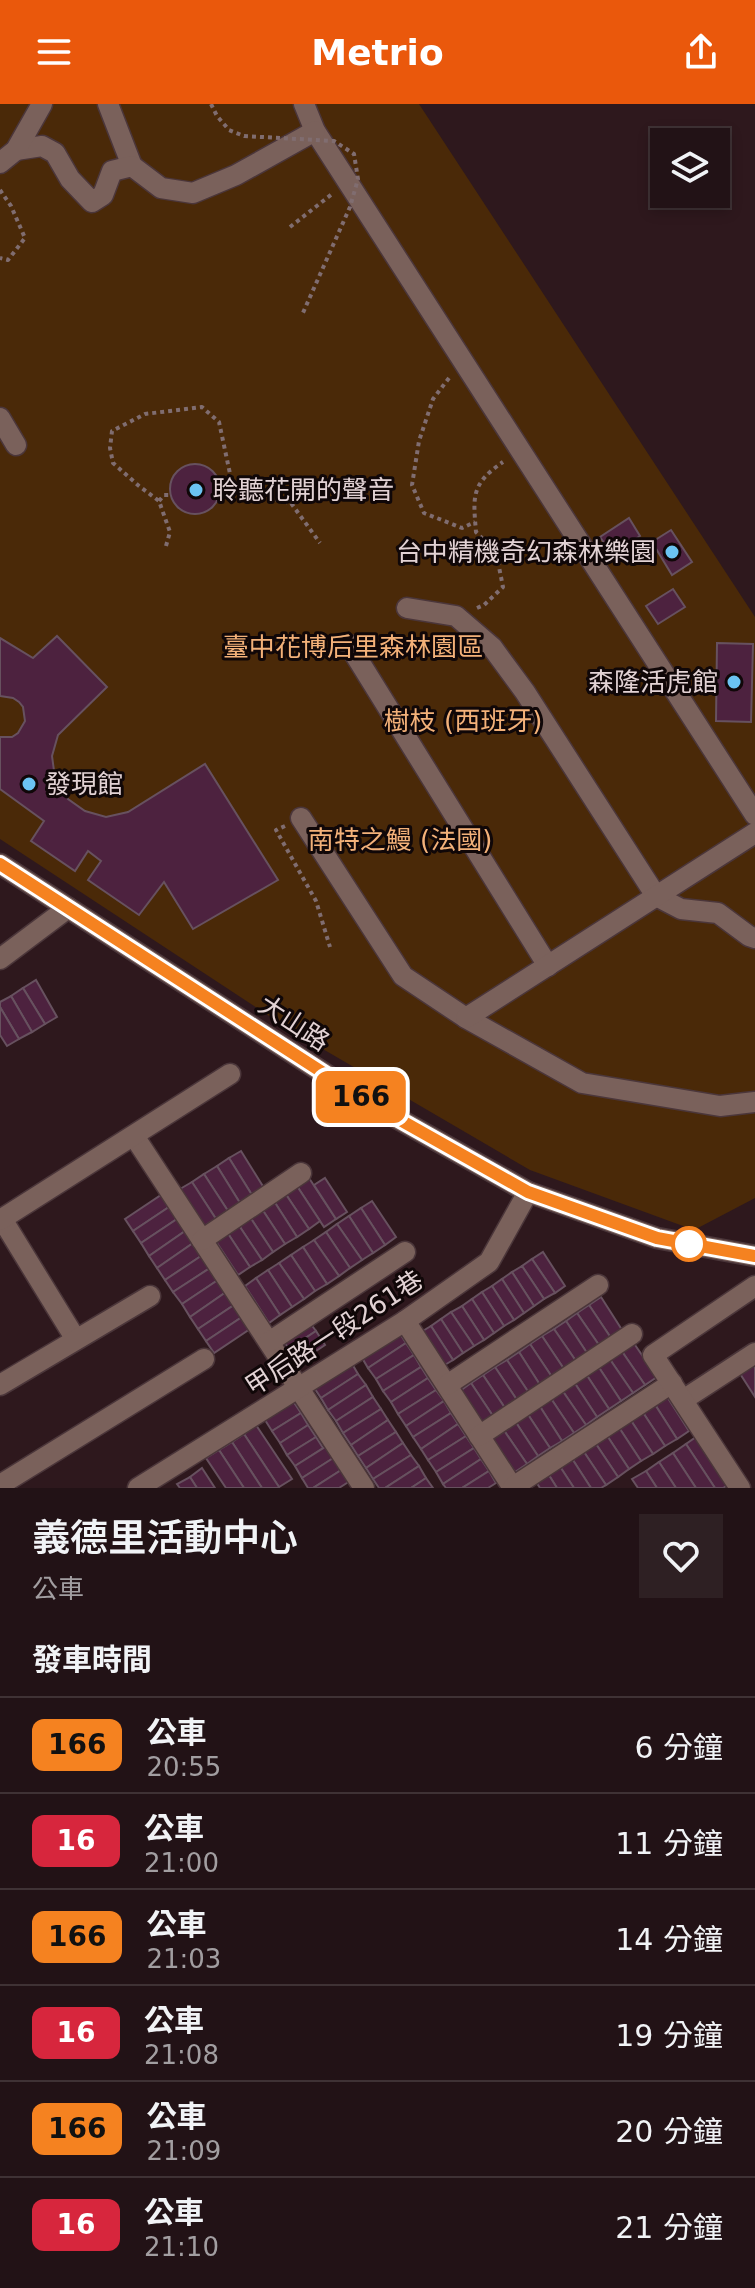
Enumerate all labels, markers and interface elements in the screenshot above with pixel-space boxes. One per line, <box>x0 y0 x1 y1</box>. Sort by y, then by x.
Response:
icon: menu <box>32 30 76 74</box>
icon: share <box>679 30 723 74</box>
text: Metrio <box>311 32 444 73</box>
map controls <box>650 128 730 208</box>
button: layers <box>650 128 730 208</box>
place label: 聆聽花開的聲音 <box>212 475 394 505</box>
marker: 聆聽花開的聲音 <box>187 481 205 499</box>
place label: 台中精機奇幻森林樂園 <box>396 537 656 567</box>
marker: 台中精機奇幻森林樂園 <box>663 543 681 561</box>
park label: 臺中花博后里森林園區 <box>223 632 483 662</box>
place label: 森隆活虎館 <box>588 667 718 697</box>
marker: 森隆活虎館 <box>725 673 743 691</box>
park label: 樹枝 (西班牙) <box>384 706 542 736</box>
place label: 發現館 <box>45 769 123 799</box>
marker: 發現館 <box>20 775 38 793</box>
park label: 南特之鰻 (法國) <box>308 825 492 855</box>
street label: 大山路 <box>253 989 335 1057</box>
line badge: 166 <box>315 1071 407 1123</box>
text: 166 <box>332 1080 390 1113</box>
unlabelled marker <box>672 1227 706 1261</box>
street label: 甲后路一段261巷 <box>240 1264 428 1402</box>
button: heart <box>639 1514 723 1598</box>
text: 義德里活動中心 <box>32 1516 298 1560</box>
text: 公車 <box>32 1574 84 1604</box>
text: 發車時間 <box>32 1642 152 1677</box>
text: 公車 <box>146 1715 206 1750</box>
text: 166 <box>48 1728 106 1761</box>
text: 6 分鐘 <box>634 1730 723 1765</box>
text: 20:55 <box>146 1752 221 1782</box>
text: 公車 <box>144 1811 204 1846</box>
text: 16 <box>57 1824 95 1857</box>
text: 11 分鐘 <box>615 1826 723 1861</box>
text: 21:00 <box>144 1848 219 1878</box>
text: 公車 <box>146 1907 206 1942</box>
text: 166 <box>48 1920 106 1953</box>
text: 14 分鐘 <box>615 1922 723 1957</box>
text: 21:03 <box>146 1944 221 1974</box>
text: 公車 <box>144 2003 204 2038</box>
text: 16 <box>57 2016 95 2049</box>
text: 19 分鐘 <box>615 2018 723 2053</box>
text: 21:08 <box>144 2040 219 2070</box>
text: 公車 <box>146 2099 206 2134</box>
text: 166 <box>48 2112 106 2145</box>
text: 20 分鐘 <box>615 2114 723 2149</box>
text: 21:09 <box>146 2136 221 2166</box>
text: 公車 <box>144 2195 204 2230</box>
text: 16 <box>57 2208 95 2241</box>
text: 21 分鐘 <box>615 2210 723 2245</box>
text: 21:10 <box>144 2232 219 2262</box>

